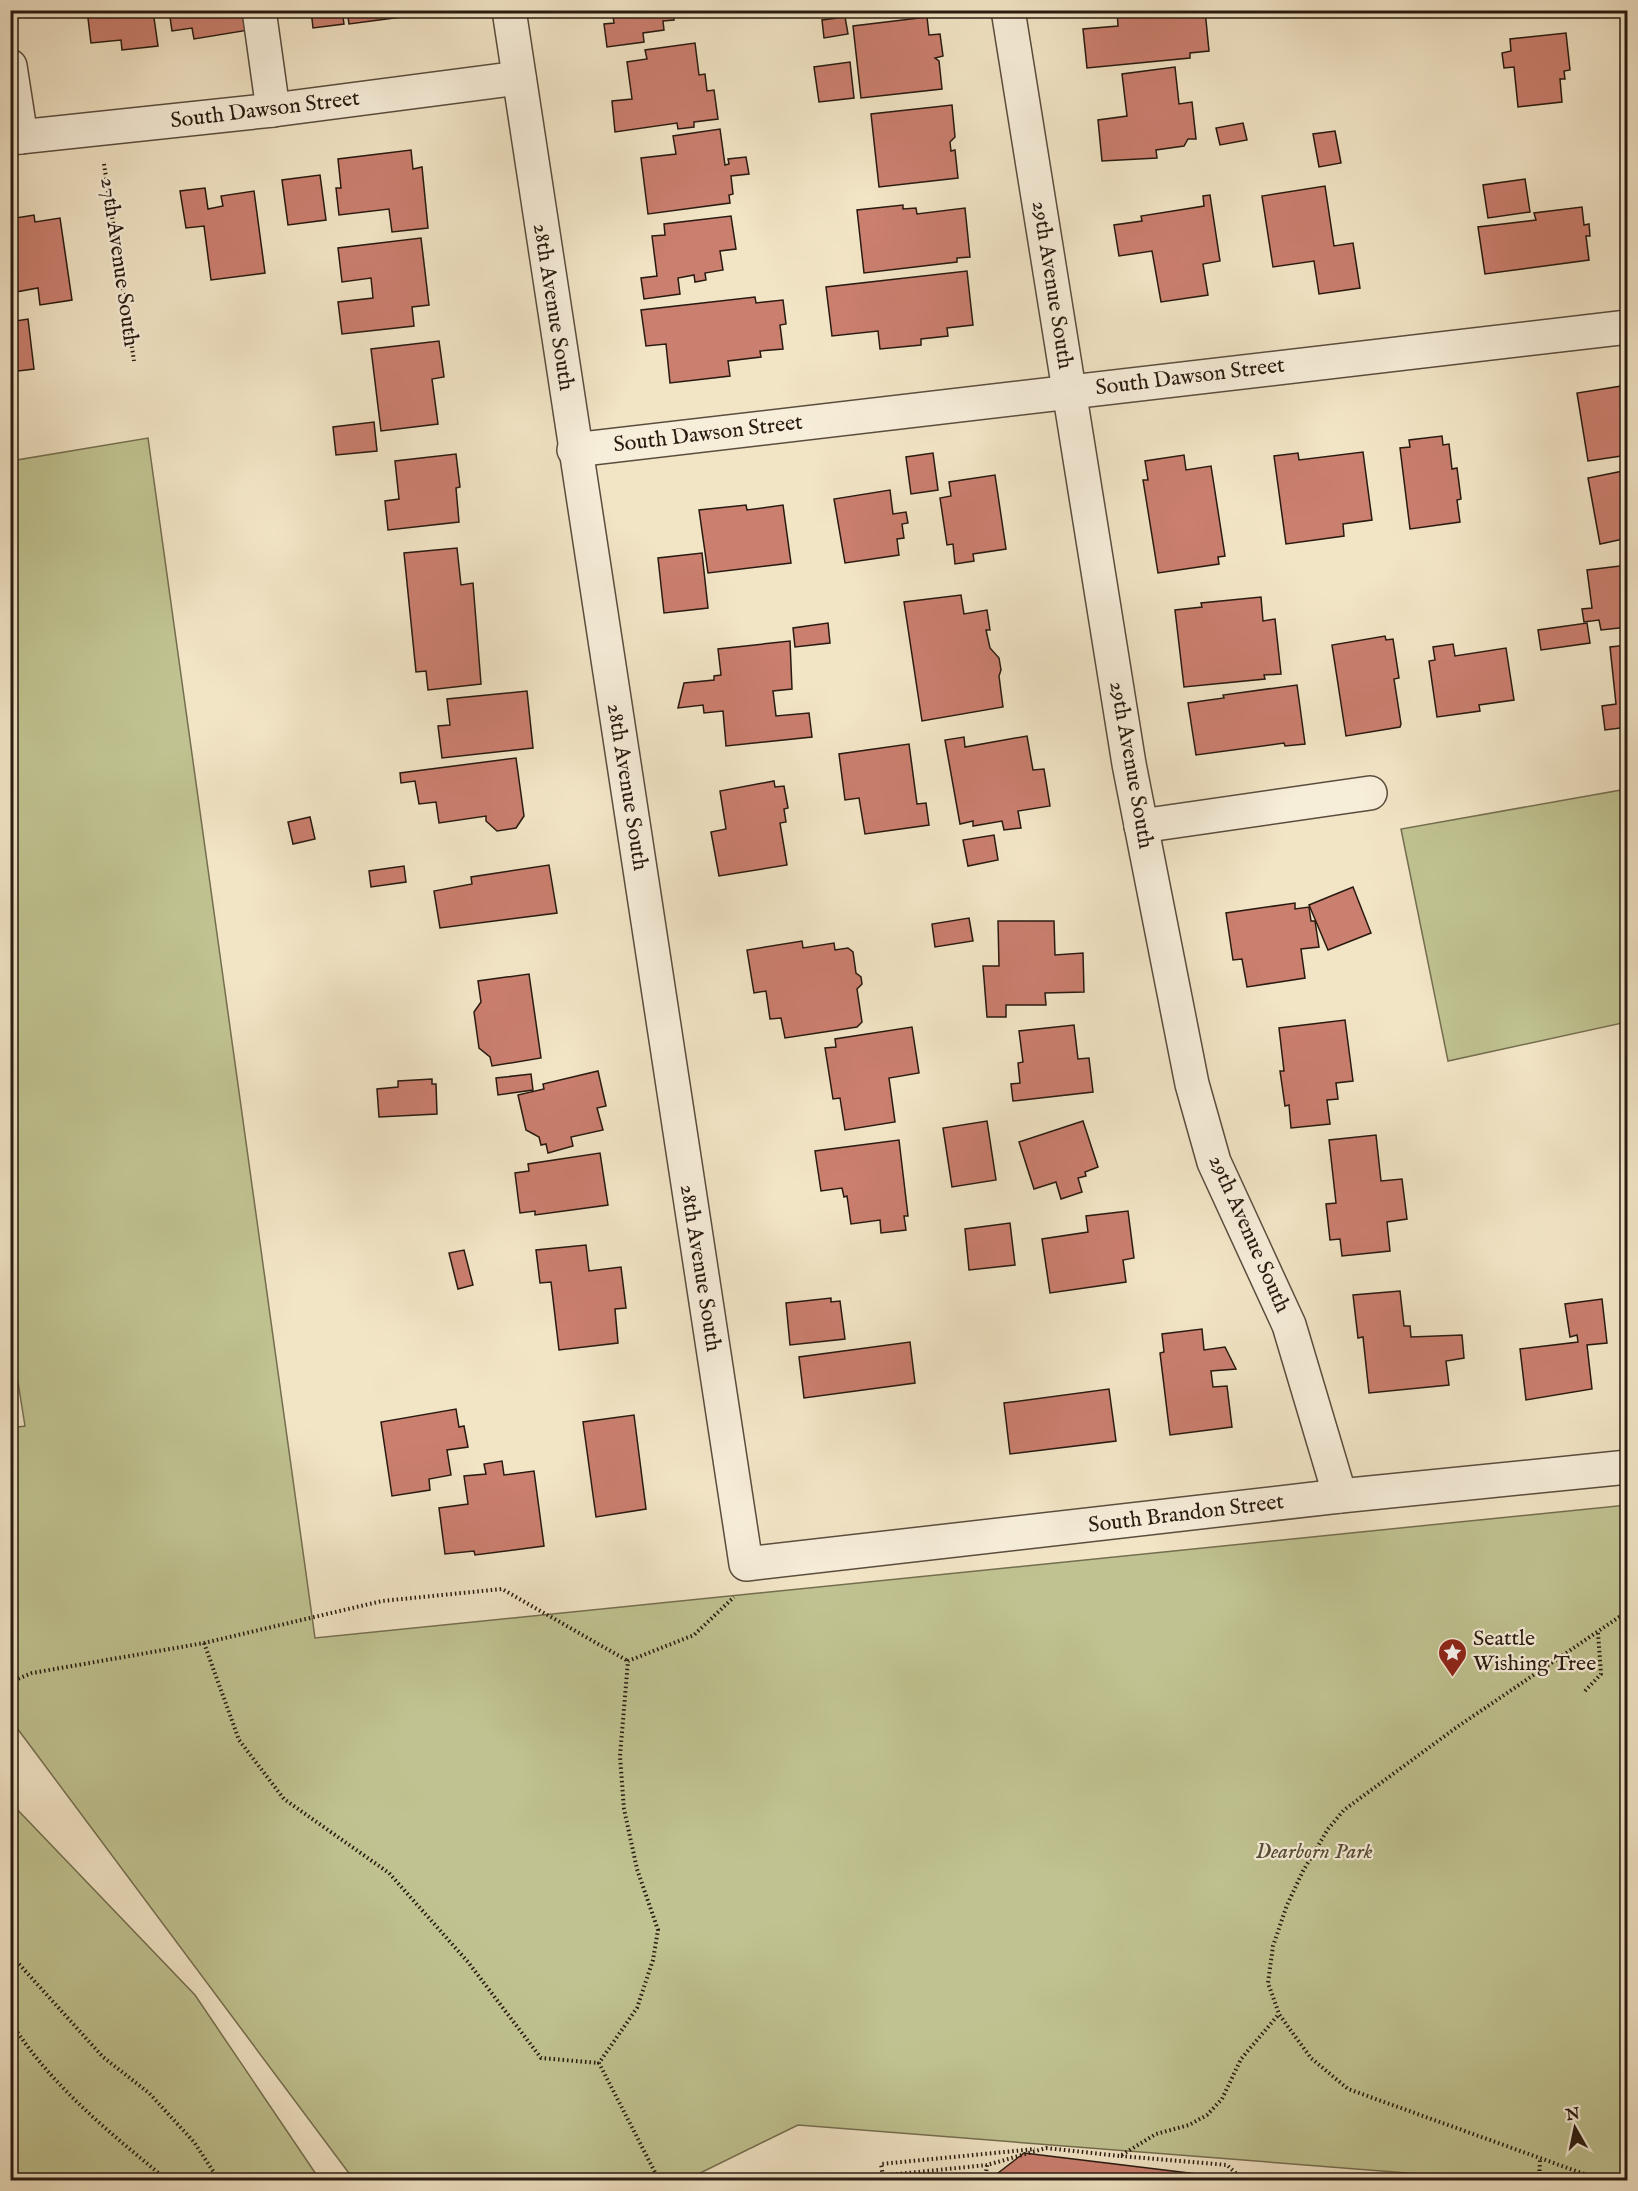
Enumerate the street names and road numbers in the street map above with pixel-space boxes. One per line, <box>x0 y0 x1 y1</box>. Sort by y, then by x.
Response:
street label: South Dawson Street <box>169 84 362 136</box>
street label: 27th Avenue South <box>93 176 145 348</box>
street label: 29th Avenue South <box>1025 199 1079 371</box>
street label: 28th Avenue South <box>526 221 580 393</box>
street label: South Dawson Street <box>1094 351 1287 403</box>
street label: South Dawson Street <box>612 408 805 460</box>
street label: 29th Avenue South <box>1102 679 1160 851</box>
street label: 28th Avenue South <box>600 701 654 873</box>
street label: 29th Avenue South <box>1202 1151 1296 1317</box>
street label: 28th Avenue South <box>673 1182 727 1354</box>
street label: South Brandon Street <box>1086 1488 1286 1540</box>

